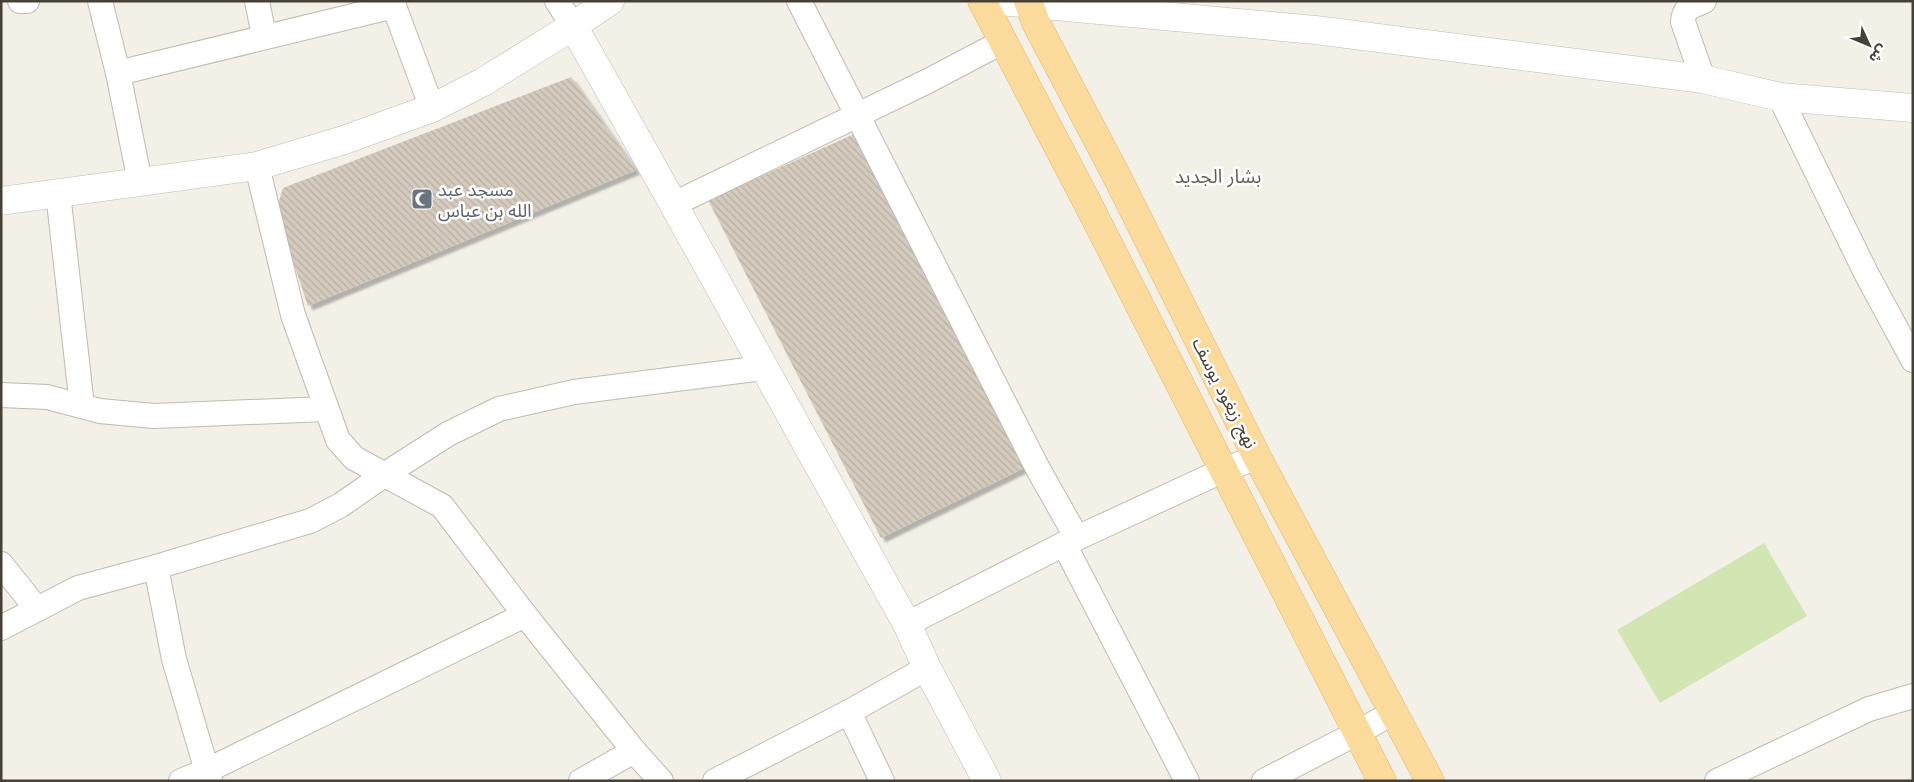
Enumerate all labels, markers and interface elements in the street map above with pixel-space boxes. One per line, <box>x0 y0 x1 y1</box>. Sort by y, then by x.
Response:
north arrow <box>1844 20 1894 70</box>
text: ش <box>1866 42 1891 67</box>
district label: بشار الجديد <box>1175 165 1261 188</box>
place label: مسجد عبد الله بن عباس <box>438 179 531 222</box>
mosque icon: مسجد عبد الله بن عباس <box>410 187 434 211</box>
street label: نهج زيغود يوسف <box>1185 334 1262 453</box>

